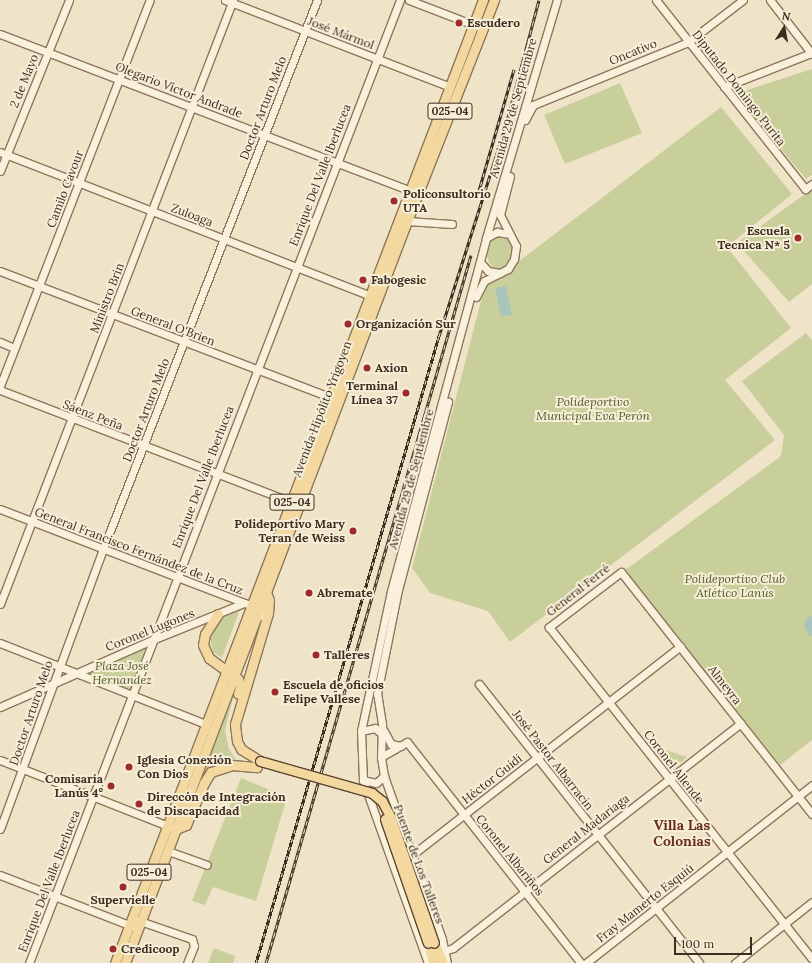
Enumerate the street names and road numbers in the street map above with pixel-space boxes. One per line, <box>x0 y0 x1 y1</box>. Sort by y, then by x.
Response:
street label: José Mármol <box>306 14 376 52</box>
street label: Diputado Domingo Purita <box>689 27 789 149</box>
street label: Avenida 29 de Septiembre <box>486 36 540 180</box>
street label: Oncativo <box>607 36 659 68</box>
street label: 2 de Mayo <box>7 52 41 110</box>
street label: Doctor Arturo Melo <box>237 54 289 162</box>
street label: Olegario Víctor Andrade <box>113 59 245 121</box>
street label: Enrique Del Valle Iberlucea <box>286 102 354 248</box>
road number: 025-04 <box>427 102 473 120</box>
street label: Camilo Cavour <box>44 148 86 230</box>
street label: Zuloaga <box>169 200 215 230</box>
street label: Ministro Brin <box>87 261 127 335</box>
street label: General O'Brien <box>129 303 217 349</box>
street label: Avenida Hipólito Yrigoyen <box>289 339 355 479</box>
street label: Doctor Arturo Melo <box>120 356 172 464</box>
street label: Sáenz Peña <box>61 397 125 433</box>
street label: Enrique Del Valle Iberlucea <box>169 404 237 550</box>
street label: Avenida 29 de Septiembre <box>385 407 437 551</box>
road number: 025-04 <box>269 493 315 511</box>
street label: General Francisco Fernández de la Cruz <box>33 504 245 598</box>
street label: General Ferré <box>543 561 613 619</box>
street label: Coronel Lugones <box>103 606 197 654</box>
street label: Doctor Arturo Melo <box>6 659 56 767</box>
street label: Almeyra <box>705 663 745 707</box>
street label: José Pastor Albarracín <box>509 707 597 813</box>
street label: Coronel Allende <box>641 727 707 807</box>
street label: Héctor Guidi <box>459 751 525 807</box>
street label: General Madariaga <box>540 791 632 867</box>
street label: Puente de Los Talleres <box>391 802 447 926</box>
street label: Enrique Del Valle Iberlucea <box>15 808 83 954</box>
street label: Coronel Albariños <box>473 812 547 898</box>
street label: Fray Mamerto Esquiú <box>594 861 696 945</box>
road number: 025-04 <box>126 863 172 881</box>

